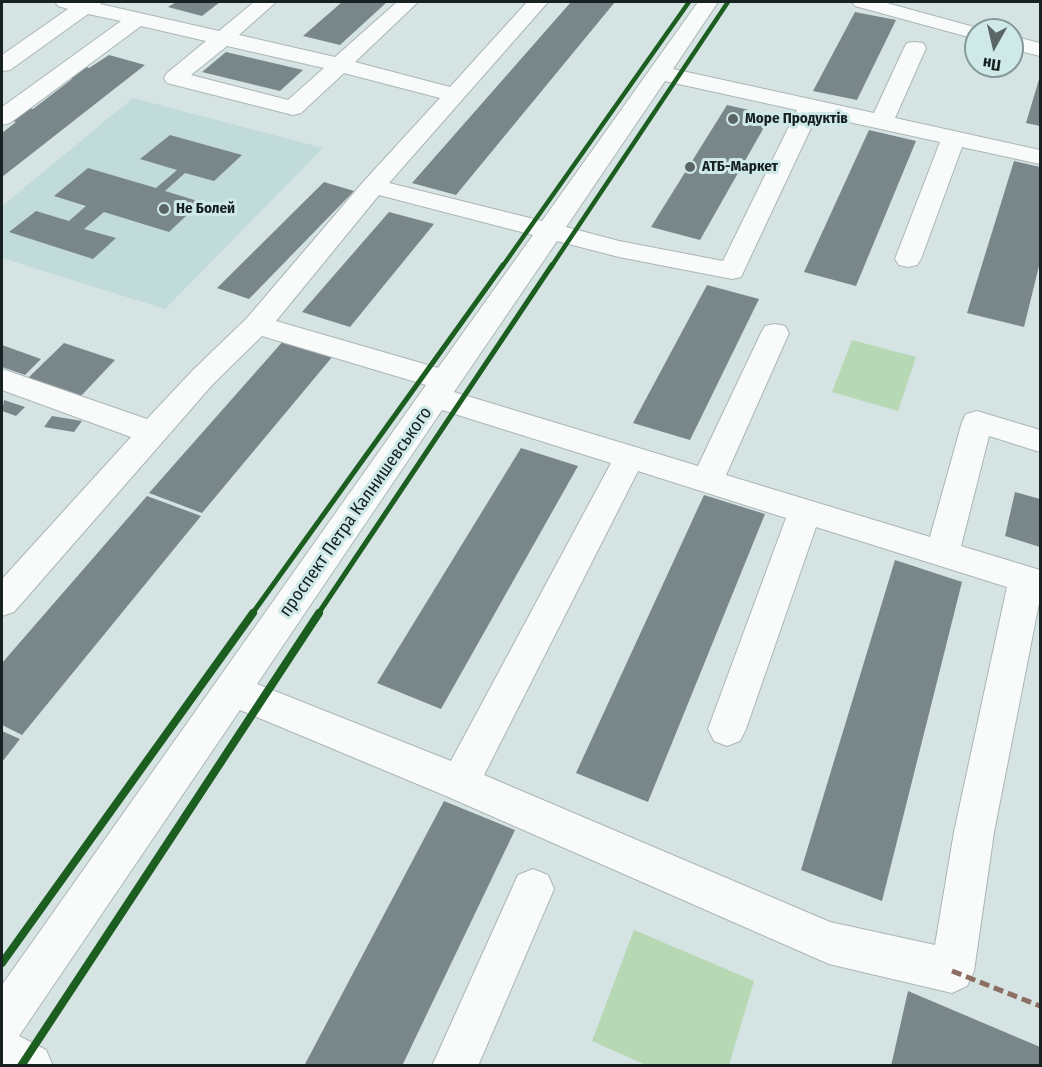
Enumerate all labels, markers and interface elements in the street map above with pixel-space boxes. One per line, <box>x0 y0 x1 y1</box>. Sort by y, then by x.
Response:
north arrow <box>964 18 1024 78</box>
text: Пн <box>981 54 1002 75</box>
place label: Море Продуктiв <box>745 110 848 128</box>
marker: Море Продуктiв <box>726 112 740 126</box>
place label: АТБ-Маркет <box>702 158 778 176</box>
marker: АТБ-Маркет <box>683 160 697 174</box>
place label: Не Болей <box>176 200 235 218</box>
marker: Не Болей <box>157 202 171 216</box>
street label: проспект Петра Калнишевського <box>275 403 437 621</box>

